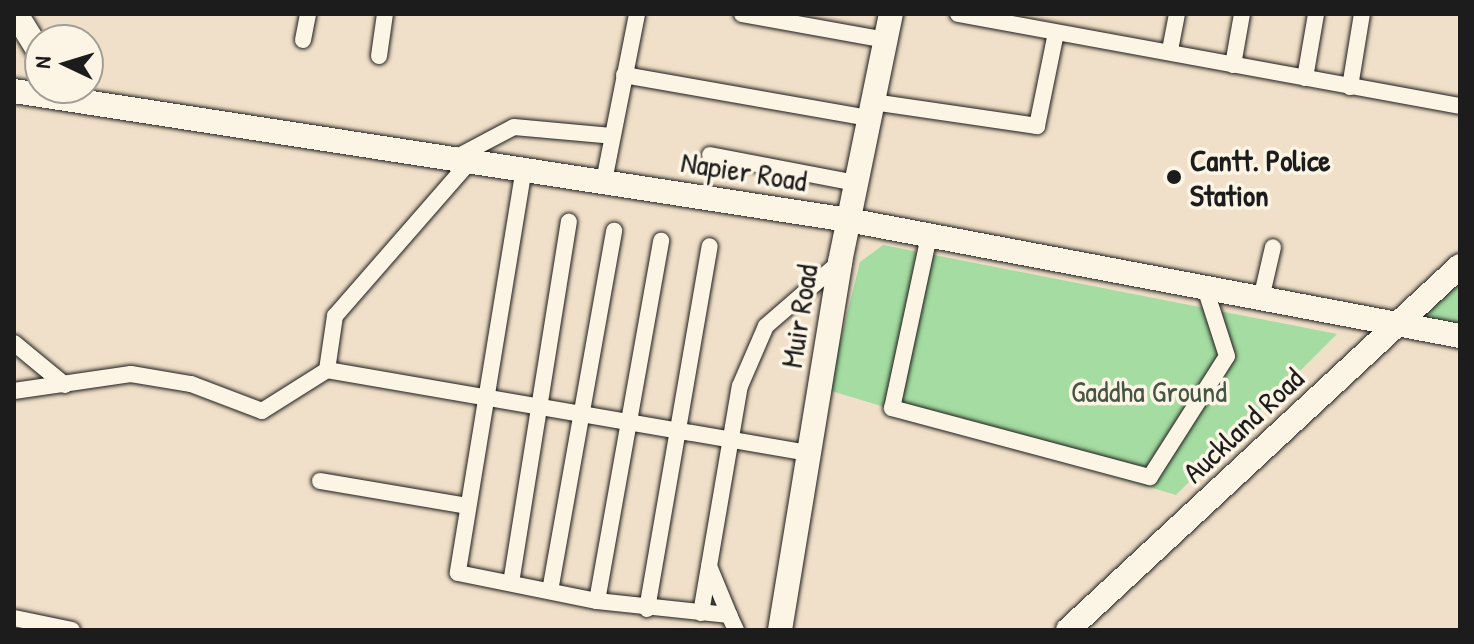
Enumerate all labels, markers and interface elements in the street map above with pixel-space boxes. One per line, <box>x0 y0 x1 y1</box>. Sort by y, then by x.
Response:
north arrow <box>24 24 104 104</box>
text: N <box>27 56 57 69</box>
place label: Cantt. Police Station <box>1190 142 1331 212</box>
street label: Napier Road <box>679 143 809 199</box>
marker: Cantt. Police Station <box>1165 168 1183 186</box>
street label: Muir Road <box>773 262 825 370</box>
street label: Auckland Road <box>1175 360 1311 490</box>
park label: Gaddha Ground <box>1071 373 1227 409</box>

